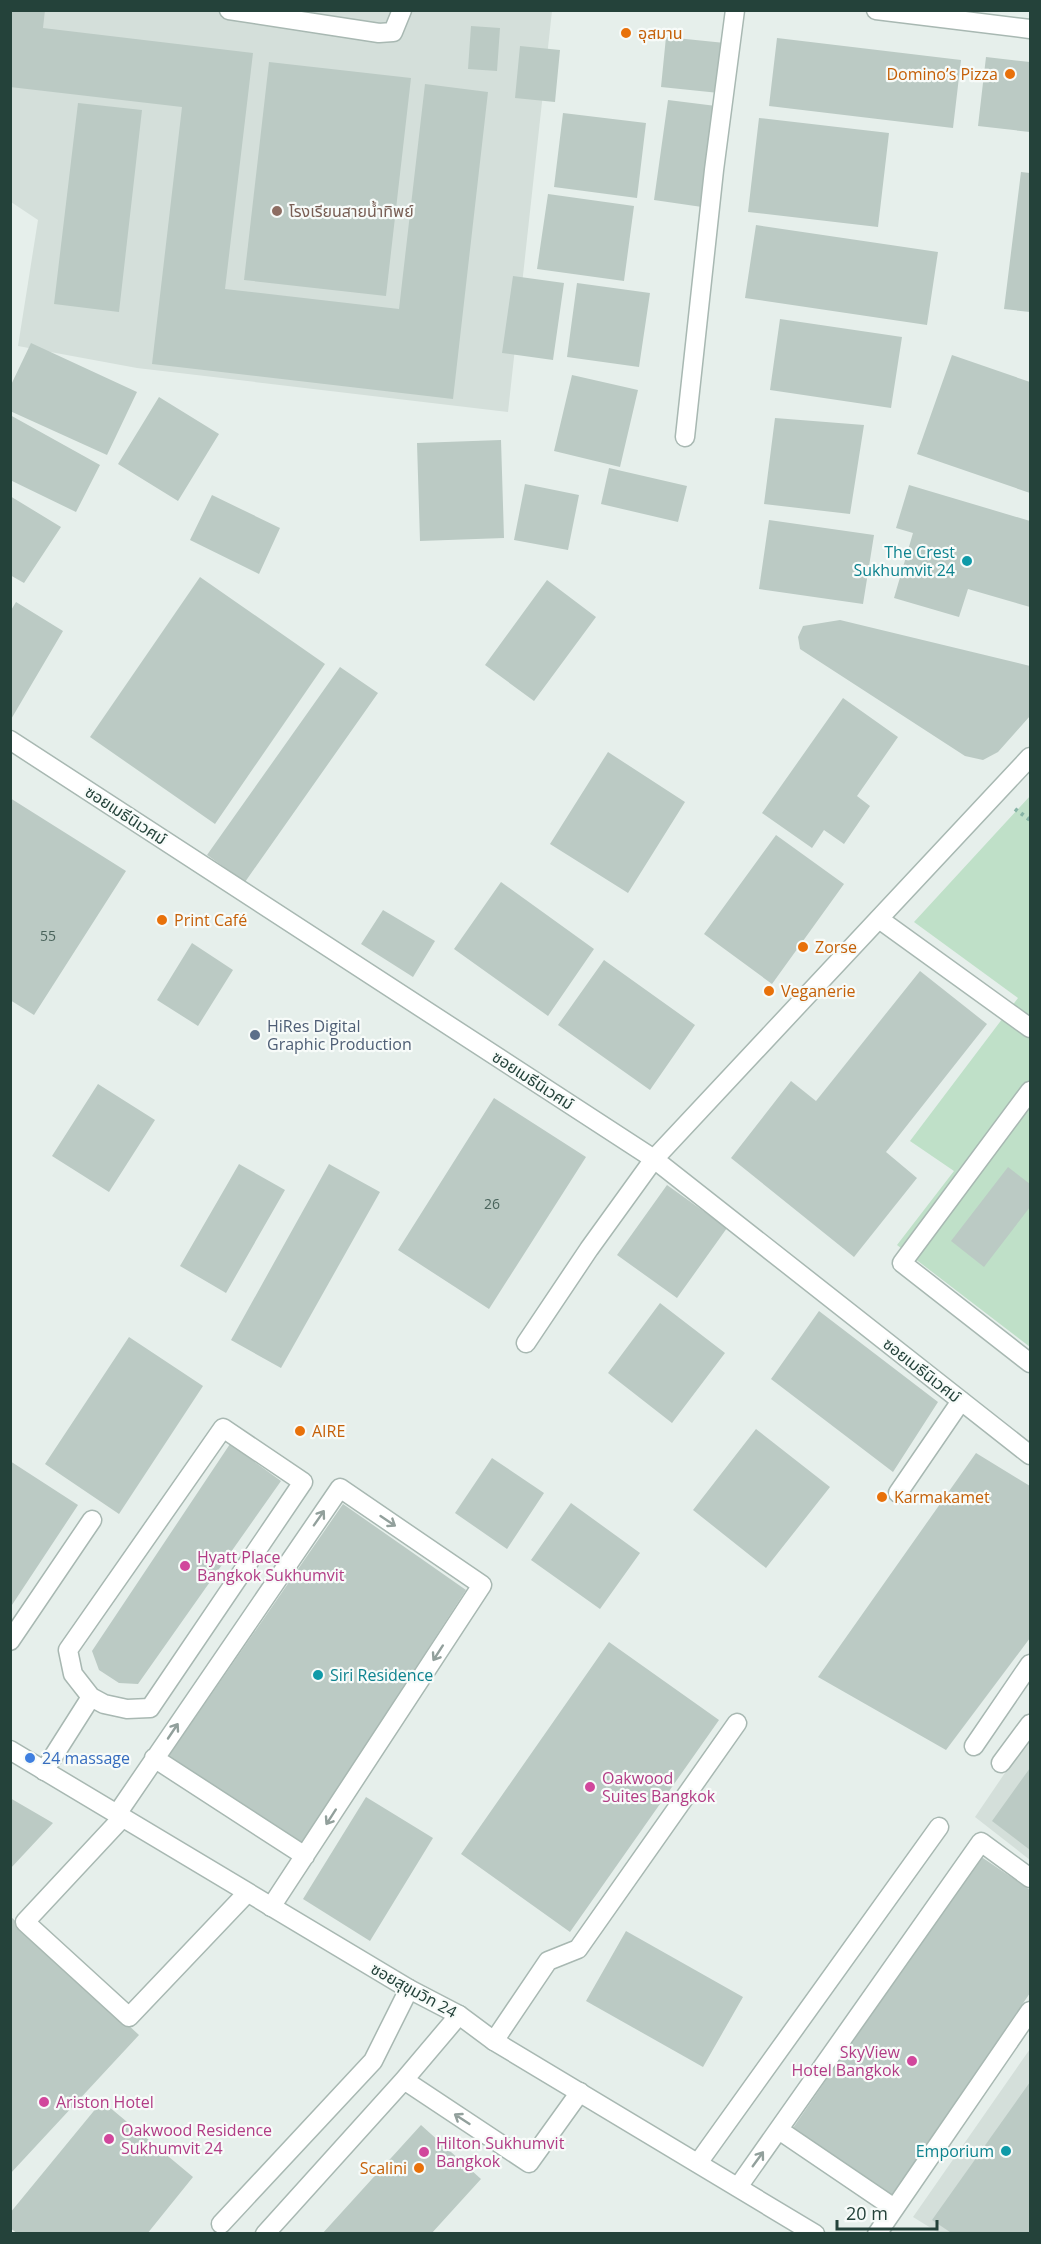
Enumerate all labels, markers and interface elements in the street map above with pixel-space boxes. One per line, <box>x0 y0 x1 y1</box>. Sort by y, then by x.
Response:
place label: อุสมาน <box>638 22 682 44</box>
marker: อุสมาน <box>619 26 633 40</box>
place label: Domino’s Pizza <box>886 63 998 85</box>
marker: Domino’s Pizza <box>1003 67 1017 81</box>
place label: โรงเรียนสายน้ำทิพย์ <box>289 200 414 222</box>
marker: โรงเรียนสายน้ำทิพย์ <box>270 204 284 218</box>
place label: The Crest Sukhumvit 24 <box>853 541 955 581</box>
marker: The Crest Sukhumvit 24 <box>960 554 974 568</box>
street label: ซอยเมธีนิเวศม์ <box>81 780 171 850</box>
place label: Print Café <box>174 909 247 931</box>
marker: Print Café <box>155 913 169 927</box>
house number: 55 <box>40 926 56 945</box>
place label: Zorse <box>815 936 857 958</box>
marker: Zorse <box>796 940 810 954</box>
place label: Veganerie <box>781 980 855 1002</box>
marker: Veganerie <box>762 984 776 998</box>
place label: HiRes Digital Graphic Production <box>267 1015 412 1055</box>
marker: HiRes Digital Graphic Production <box>248 1028 262 1042</box>
street label: ซอยเมธีนิเวศม์ <box>488 1045 578 1115</box>
house number: 26 <box>484 1194 500 1213</box>
street label: ซอยเมธีนิเวศม์ <box>879 1333 965 1407</box>
place label: AIRE <box>312 1420 345 1442</box>
marker: AIRE <box>293 1424 307 1438</box>
place label: Karmakamet <box>894 1486 990 1508</box>
marker: Karmakamet <box>875 1490 889 1504</box>
one-way arrow <box>313 1511 325 1527</box>
one-way arrow <box>379 1515 396 1527</box>
place label: Hyatt Place Bangkok Sukhumvit <box>197 1546 345 1586</box>
marker: Hyatt Place Bangkok Sukhumvit <box>178 1559 192 1573</box>
one-way arrow <box>431 1644 443 1661</box>
place label: Siri Residence <box>330 1664 433 1686</box>
marker: Siri Residence <box>311 1668 325 1682</box>
one-way arrow <box>167 1723 179 1740</box>
place label: 24 massage <box>42 1747 130 1769</box>
marker: 24 massage <box>23 1751 37 1765</box>
place label: Oakwood Suites Bangkok <box>602 1767 716 1807</box>
marker: Oakwood Suites Bangkok <box>583 1780 597 1794</box>
one-way arrow <box>325 1808 337 1824</box>
street label: ซอยสุขุมวิท 24 <box>367 1957 461 2023</box>
place label: SkyView Hotel Bangkok <box>792 2041 901 2081</box>
marker: SkyView Hotel Bangkok <box>905 2054 919 2068</box>
place label: Ariston Hotel <box>56 2091 154 2113</box>
marker: Ariston Hotel <box>37 2095 51 2109</box>
one-way arrow <box>455 2113 471 2125</box>
place label: Oakwood Residence Sukhumvit 24 <box>121 2119 272 2159</box>
marker: Oakwood Residence Sukhumvit 24 <box>102 2132 116 2146</box>
place label: Hilton Sukhumvit Bangkok <box>436 2132 565 2172</box>
place label: Emporium <box>916 2140 994 2162</box>
marker: Emporium <box>999 2144 1013 2158</box>
marker: Hilton Sukhumvit Bangkok <box>417 2145 431 2159</box>
one-way arrow <box>752 2151 765 2167</box>
place label: Scalini <box>360 2157 407 2179</box>
marker: Scalini <box>412 2161 426 2175</box>
scale bar <box>837 2193 938 2231</box>
text: 20 m <box>846 2201 888 2225</box>

